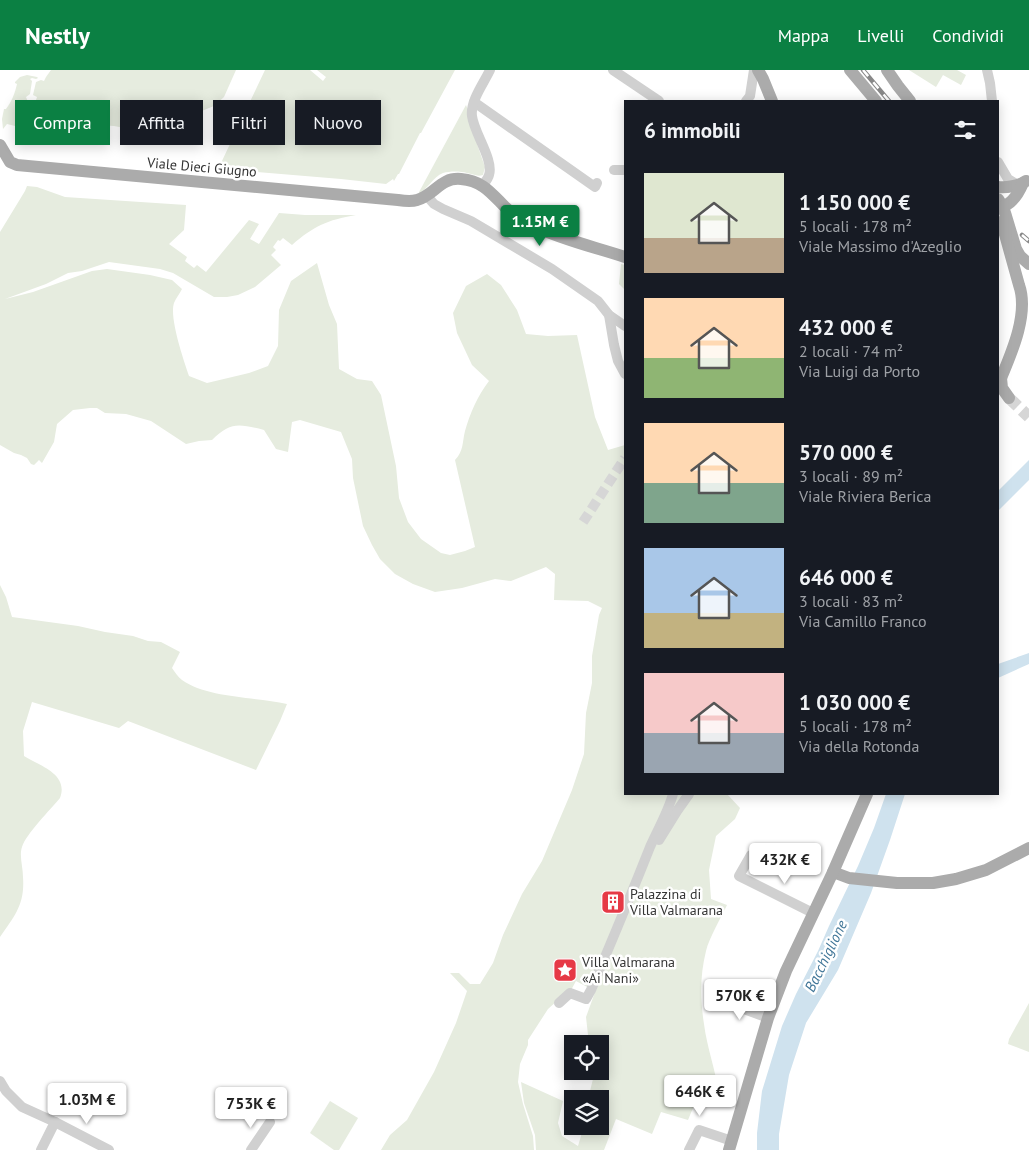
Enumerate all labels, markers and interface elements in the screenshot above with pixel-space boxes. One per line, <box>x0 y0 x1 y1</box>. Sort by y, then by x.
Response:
text: Nestly <box>25 20 90 51</box>
text: Mappa <box>778 24 829 47</box>
text: Livelli <box>857 24 904 47</box>
text: Condividi <box>932 24 1004 47</box>
chip: Compra <box>15 100 110 145</box>
chip: Affitta <box>120 100 203 145</box>
chip: Filtri <box>213 100 285 145</box>
chip: Nuovo <box>295 100 381 145</box>
icon: filters <box>951 116 979 144</box>
text: 6 immobili <box>644 117 741 144</box>
street label: Viale Dieci Giugno <box>146 153 257 181</box>
text: 1 150 000 € <box>799 189 910 216</box>
icon: home <box>684 193 744 253</box>
pin: 1.15M € <box>494 204 586 247</box>
text: 1.15M € <box>511 211 569 231</box>
text: 5 locali · 178 m² <box>799 216 912 236</box>
text: Viale Massimo d'Azeglio <box>799 236 962 256</box>
text: 432 000 € <box>799 314 893 341</box>
icon: home <box>684 318 744 378</box>
text: 2 locali · 74 m² <box>799 341 903 361</box>
text: Via Luigi da Porto <box>799 361 920 381</box>
text: 570 000 € <box>799 439 893 466</box>
icon: home <box>684 443 744 503</box>
text: 3 locali · 89 m² <box>799 466 903 486</box>
text: Viale Riviera Berica <box>799 486 931 506</box>
text: 646 000 € <box>799 564 893 591</box>
icon: home <box>684 568 744 628</box>
text: 3 locali · 83 m² <box>799 591 903 611</box>
text: Via Camillo Franco <box>799 611 927 631</box>
text: 1 030 000 € <box>799 689 910 716</box>
icon: home <box>684 693 744 753</box>
text: 5 locali · 178 m² <box>799 716 912 736</box>
text: Via della Rotonda <box>799 736 919 756</box>
pin: 432K € <box>744 842 826 885</box>
text: 432K € <box>760 849 810 869</box>
place label: Palazzina di Villa Valmarana <box>629 885 723 919</box>
building icon: Palazzina di Villa Valmarana <box>600 889 626 915</box>
water label: Bacchiglione <box>800 917 851 995</box>
place label: Villa Valmarana «Ai Nani» <box>581 953 675 987</box>
place icon: Villa Valmarana «Ai Nani» <box>552 957 578 983</box>
pin: 570K € <box>699 978 781 1021</box>
text: 570K € <box>715 985 765 1005</box>
map controls <box>564 1035 609 1135</box>
button: locate <box>564 1035 609 1080</box>
pin: 646K € <box>659 1074 741 1117</box>
text: 646K € <box>675 1081 725 1101</box>
pin: 1.03M € <box>41 1082 133 1125</box>
pin: 753K € <box>210 1086 292 1129</box>
text: 1.03M € <box>58 1089 116 1109</box>
button: layers <box>564 1090 609 1135</box>
text: 753K € <box>226 1093 276 1113</box>

